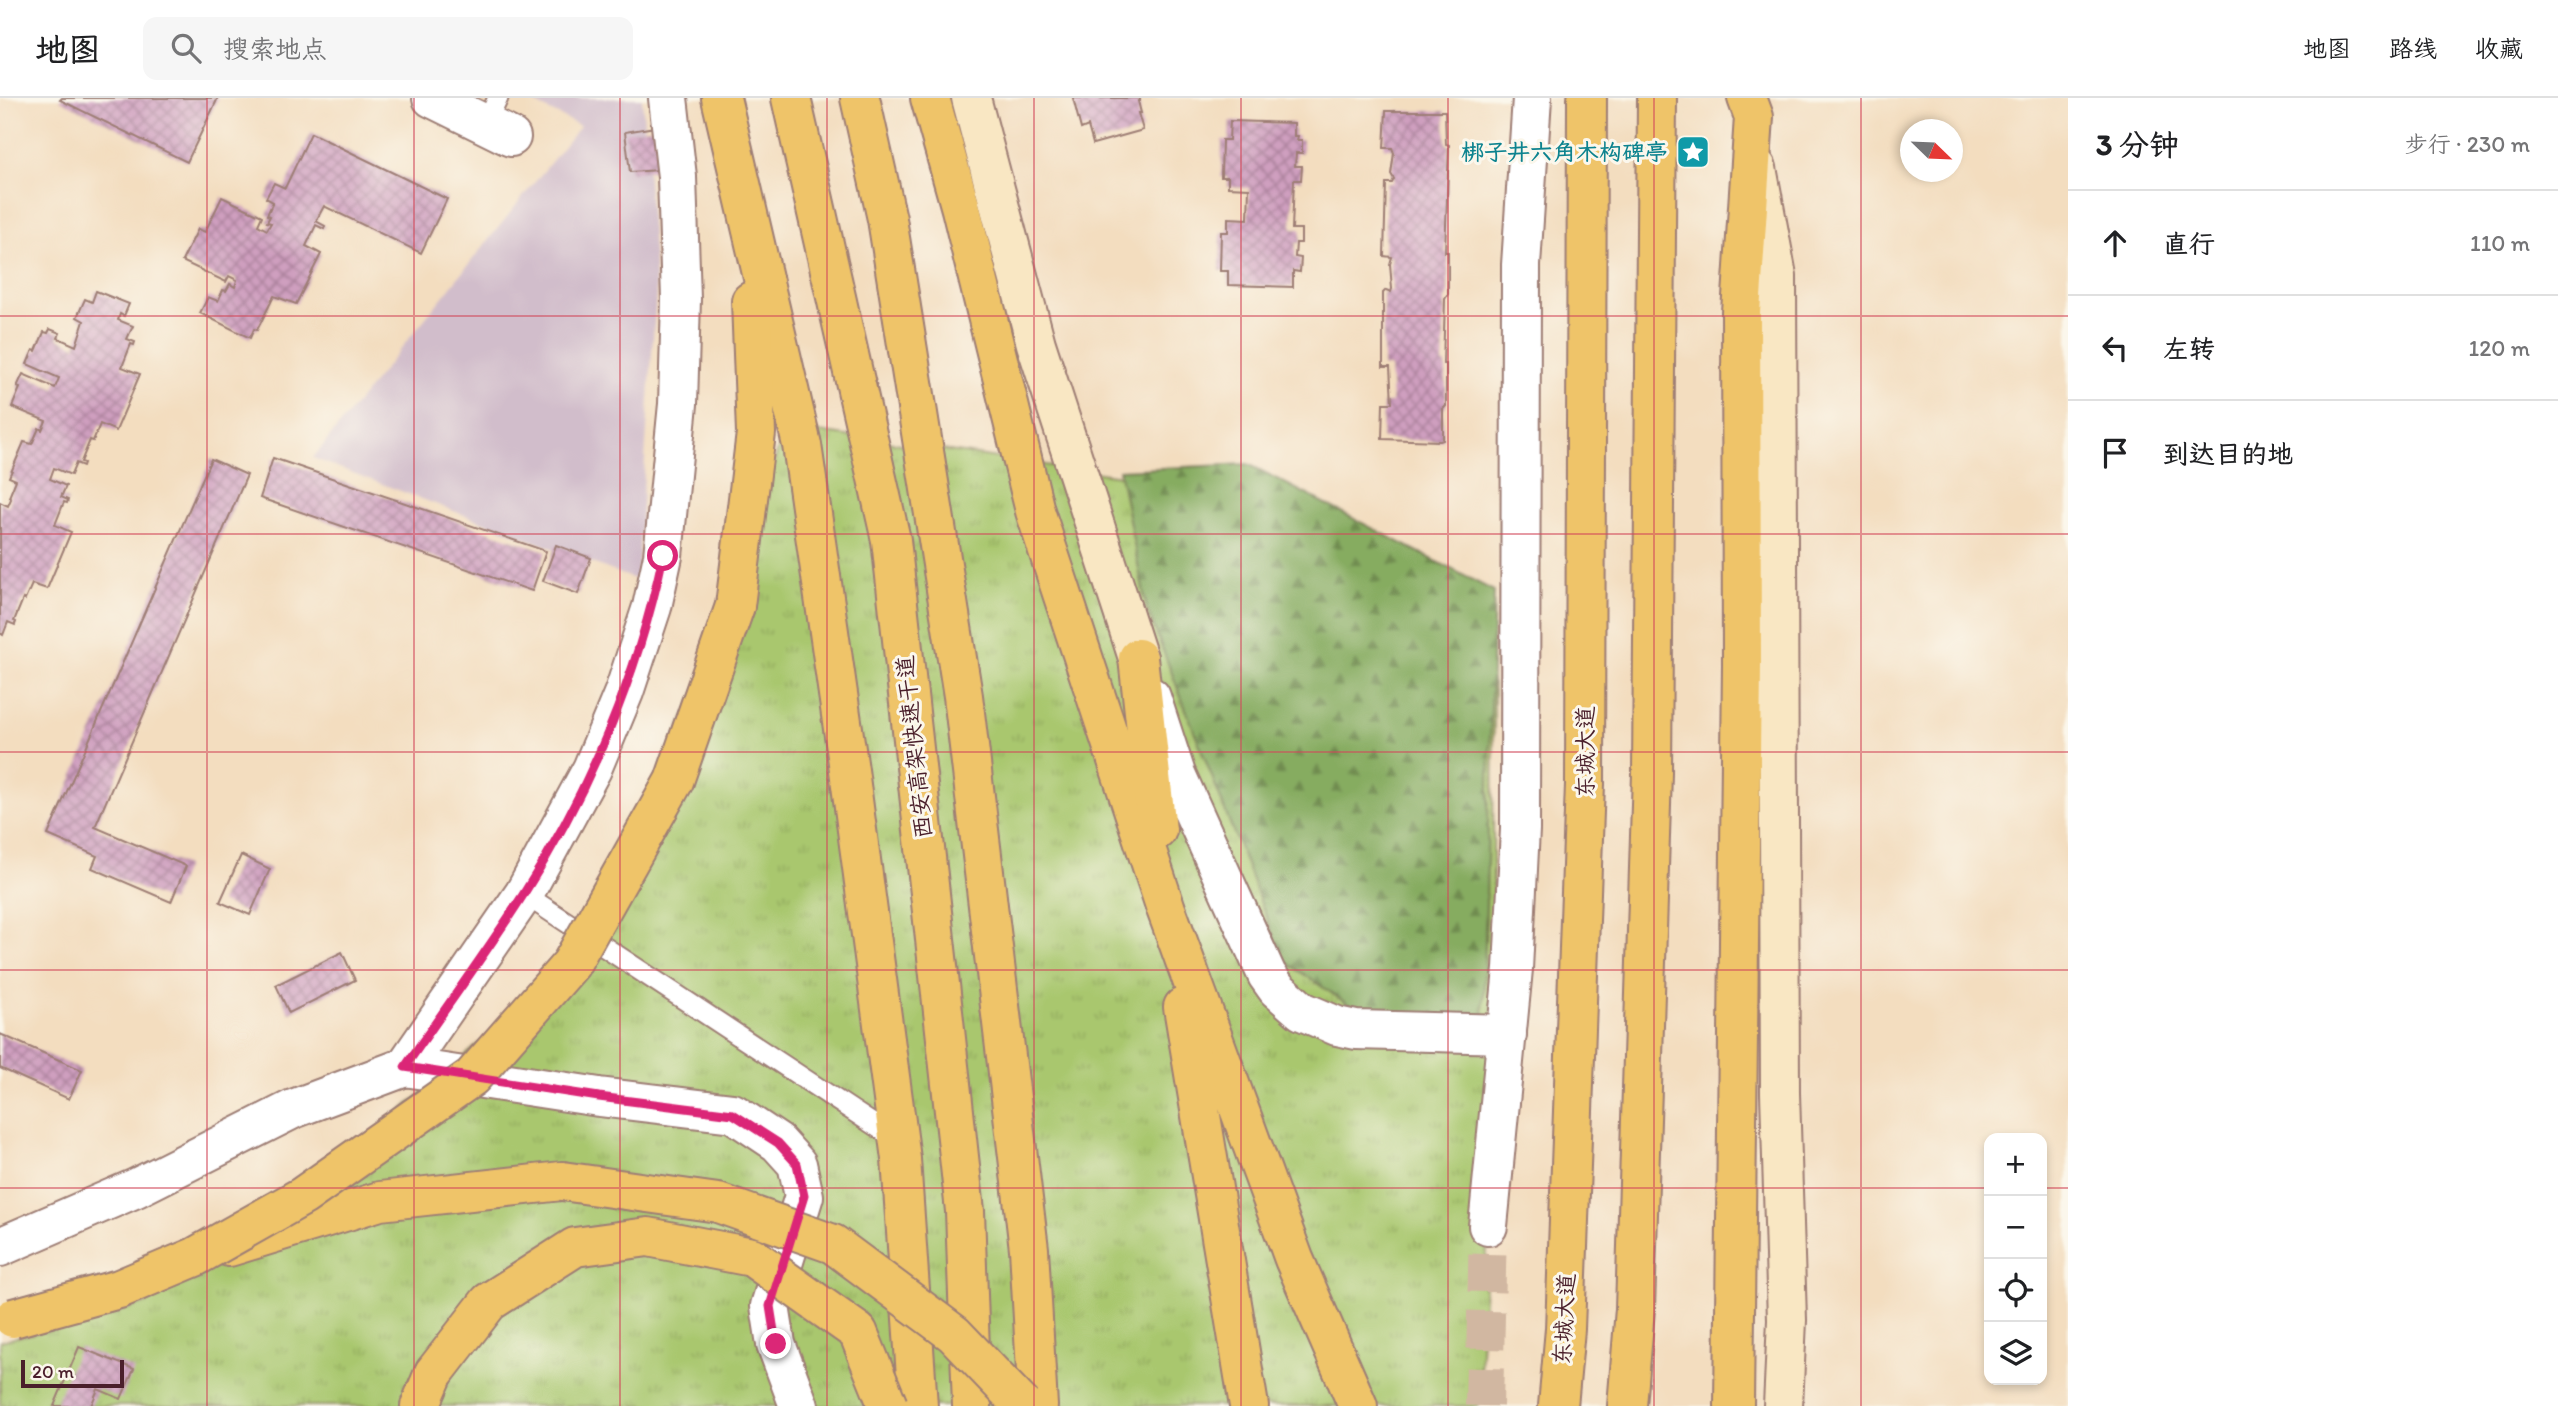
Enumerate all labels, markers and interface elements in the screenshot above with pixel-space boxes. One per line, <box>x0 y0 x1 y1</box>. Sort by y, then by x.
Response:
search box <box>143 17 633 80</box>
icon: search <box>167 29 205 67</box>
text: 地图 <box>35 30 101 69</box>
text: 搜索地点 <box>223 33 327 65</box>
text: 地图 <box>2303 34 2351 63</box>
text: 路线 <box>2389 34 2437 63</box>
text: 收藏 <box>2475 34 2523 63</box>
north arrow <box>1900 119 1963 182</box>
text: 3 分钟 <box>2096 126 2179 163</box>
text: 步行 · 230 m <box>2405 130 2530 158</box>
place icon: 梆子井六角木构碑亭 <box>1674 133 1712 171</box>
place label: 梆子井六角木构碑亭 <box>1461 138 1668 166</box>
icon: ahead <box>2096 224 2134 262</box>
text: 直行 <box>2163 228 2215 260</box>
text: 110 m <box>2470 229 2530 257</box>
icon: left <box>2096 329 2134 367</box>
text: 左转 <box>2163 333 2215 365</box>
text: 120 m <box>2469 334 2530 362</box>
icon: arrive <box>2096 434 2134 472</box>
text: 到达目的地 <box>2163 438 2293 470</box>
route start <box>647 540 678 571</box>
street label: 西安高架快速干道 <box>890 654 938 840</box>
street label: 东城大道 <box>1571 706 1599 798</box>
map controls <box>1984 1133 2047 1385</box>
button: + <box>1984 1133 2047 1196</box>
button: − <box>1984 1196 2047 1259</box>
button: locate <box>1984 1259 2047 1322</box>
street label: 东城大道 <box>1548 1272 1580 1366</box>
button: layers <box>1984 1322 2047 1385</box>
route end <box>760 1328 791 1359</box>
scale bar <box>21 1357 124 1389</box>
text: 20 m <box>32 1360 74 1383</box>

